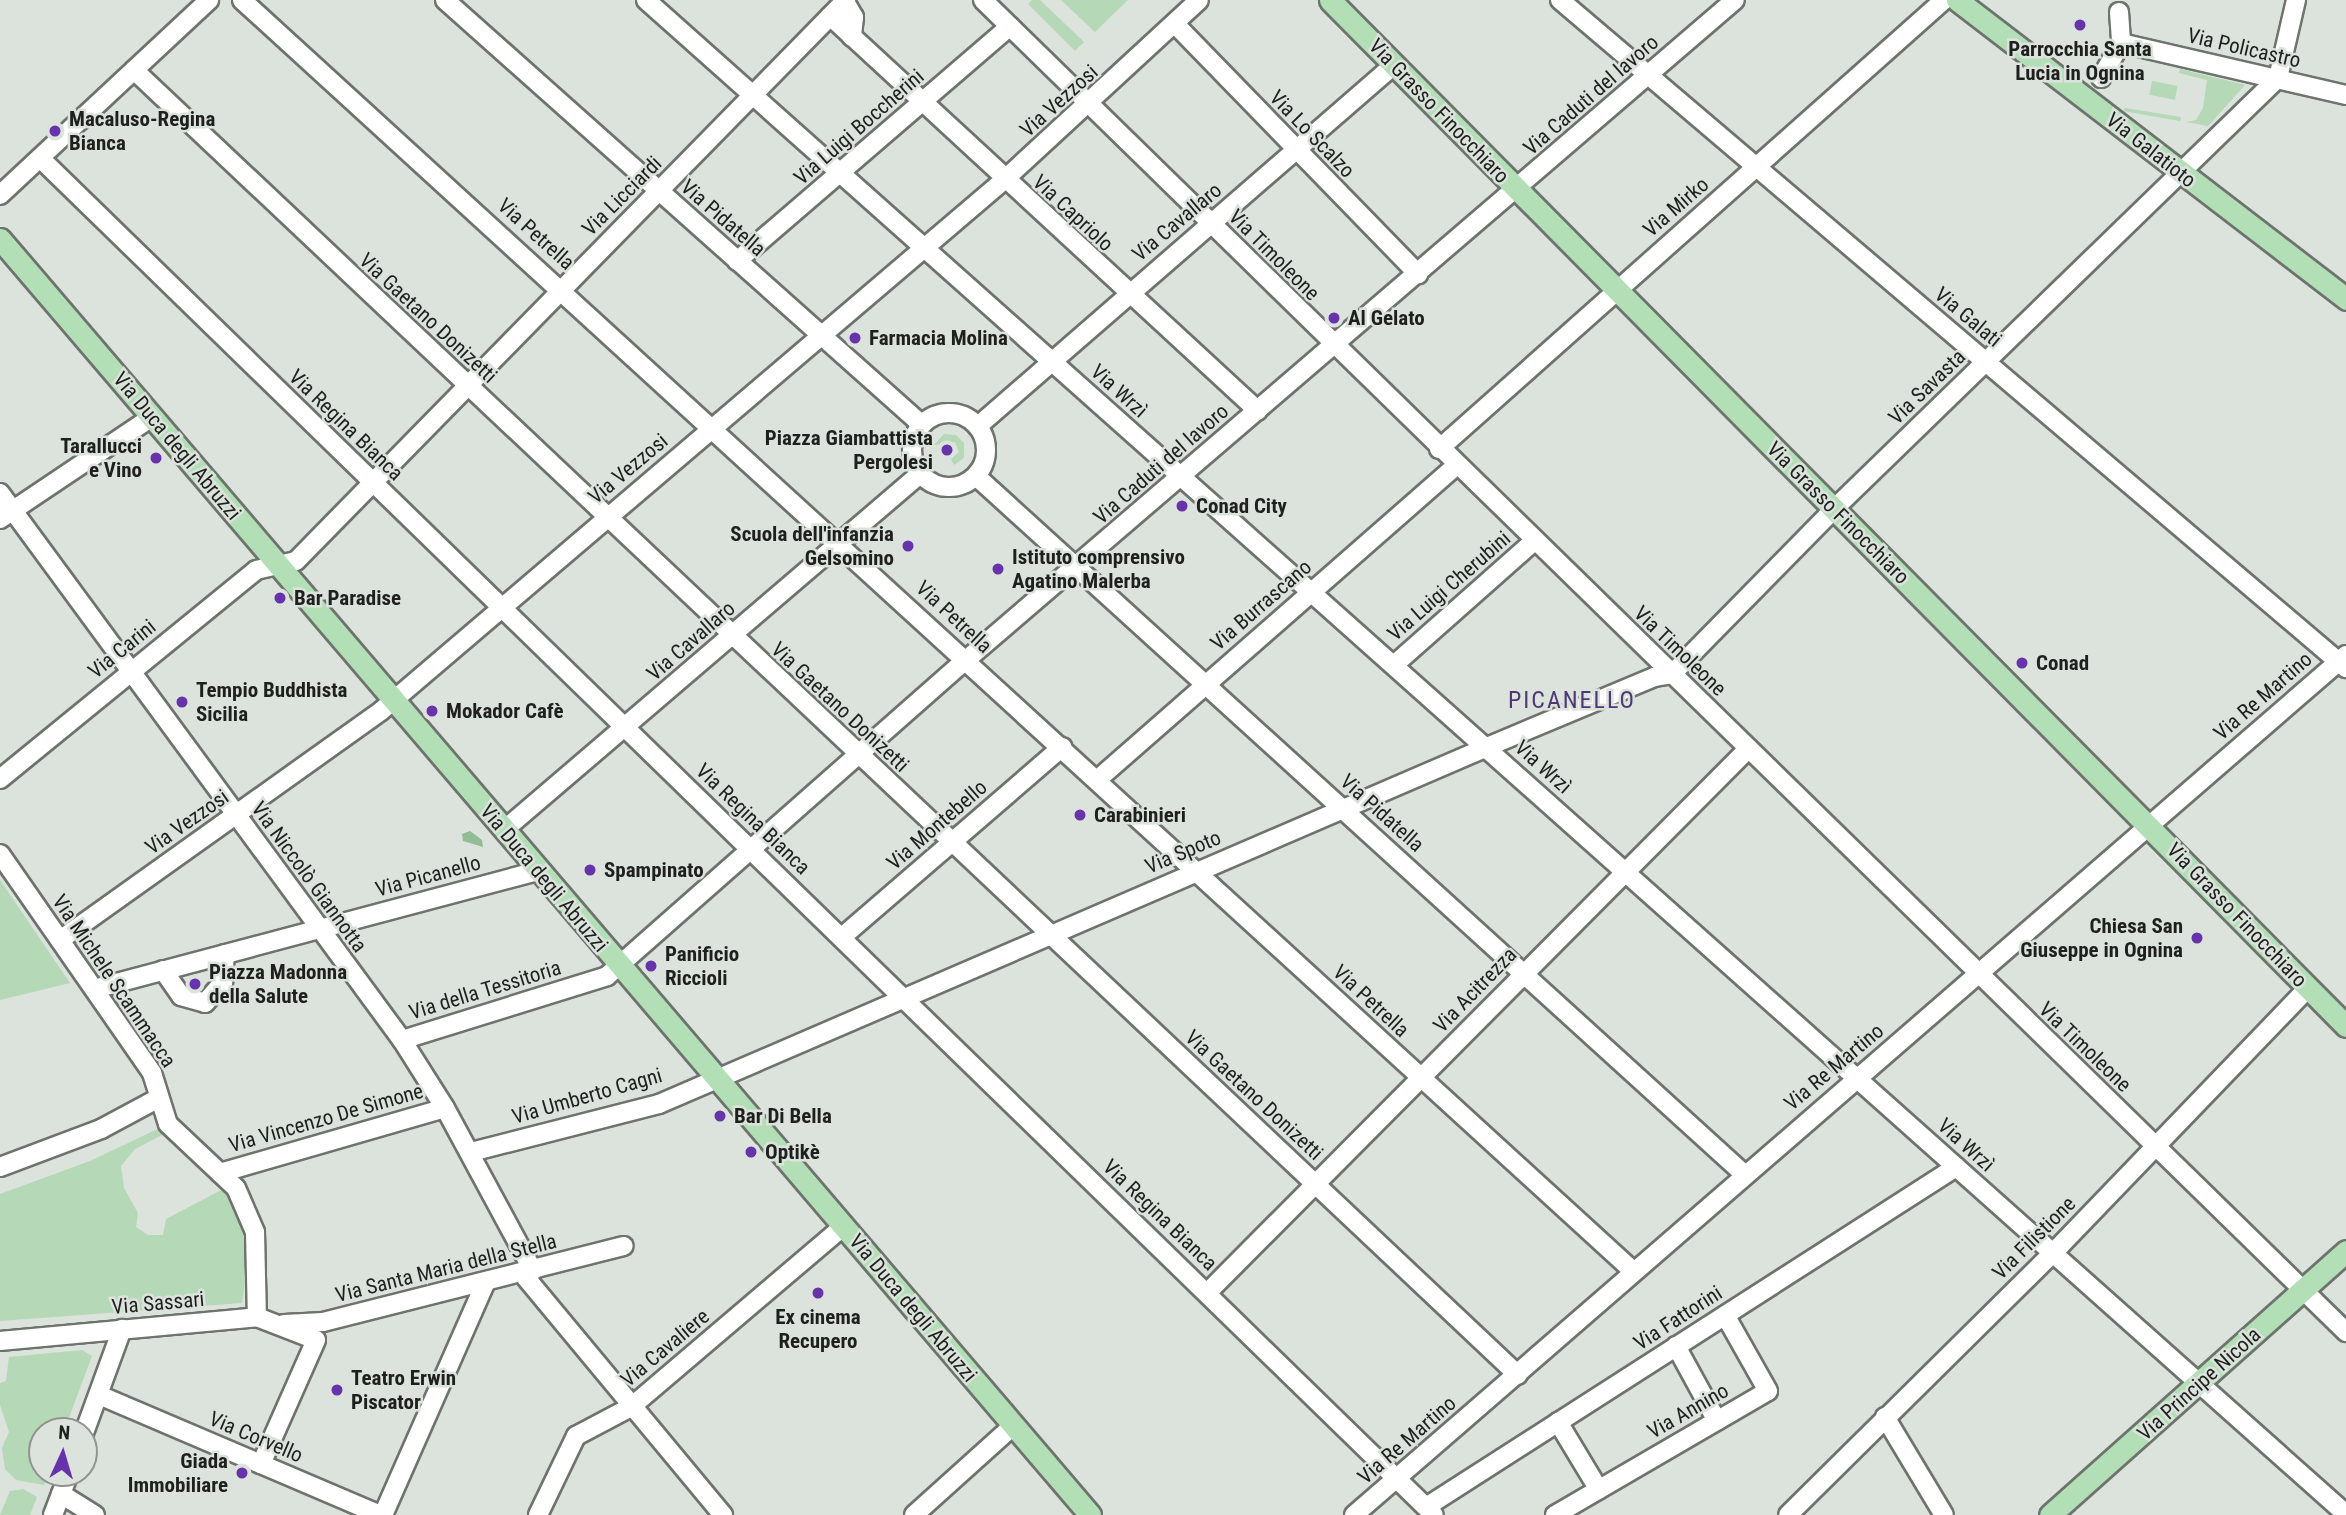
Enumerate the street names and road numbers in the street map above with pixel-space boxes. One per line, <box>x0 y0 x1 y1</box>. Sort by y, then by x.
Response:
street label: Via Policastro <box>2185 23 2303 73</box>
street label: Via Caduti del lavoro <box>1518 30 1664 160</box>
street label: Via Grasso Finocchiaro <box>1364 33 1514 189</box>
street label: Via Vezzosi <box>1015 60 1103 142</box>
street label: Via Luigi Boccherini <box>789 64 929 190</box>
street label: Via Lo Scalzo <box>1264 85 1360 183</box>
street label: Via Galatioto <box>2101 107 2201 193</box>
street label: Via Licciardi <box>577 151 667 241</box>
street label: Via Capriolo <box>1028 169 1118 257</box>
street label: Via Mirko <box>1638 172 1714 242</box>
street label: Via Pidatella <box>675 174 771 262</box>
street label: Via Cavallaro <box>1127 177 1227 267</box>
street label: Via Petrella <box>492 193 580 275</box>
street label: Via Timoleone <box>1223 204 1325 306</box>
street label: Via Gaetano Donizetti <box>354 248 502 388</box>
street label: Via Galati <box>1929 282 2007 352</box>
street label: Via Savasta <box>1883 344 1971 430</box>
street label: Via Wrzì <box>1085 359 1153 423</box>
street label: Via Regina Bianca <box>284 364 408 486</box>
street label: Via Duca degli Abruzzi <box>108 367 246 525</box>
street label: Via Caduti del lavoro <box>1088 399 1234 529</box>
street label: Via Vezzosi <box>583 429 673 509</box>
street label: Via Grasso Finocchiaro <box>1761 436 1915 590</box>
street label: Via Luigi Cherubini <box>1382 526 1516 646</box>
street label: Via Burrascano <box>1205 554 1317 656</box>
street label: Via Petrella <box>911 575 997 659</box>
street label: Via Cavallaro <box>642 596 740 686</box>
street label: Via Timoleone <box>1629 601 1731 701</box>
street label: Via Carini <box>83 614 161 684</box>
street label: Via Gaetano Donizetti <box>766 637 914 777</box>
street label: Via Re Martino <box>2209 647 2317 745</box>
street label: Via Wrzì <box>1509 735 1577 799</box>
street label: Via Regina Bianca <box>691 758 815 880</box>
street label: Via Pidatella <box>1335 769 1429 857</box>
street label: Via Montebello <box>882 775 992 875</box>
street label: Via Vezzosi <box>141 784 233 860</box>
street label: Via Niccolò Giannotta <box>246 797 372 957</box>
street label: Via Duca degli Abruzzi <box>475 799 613 957</box>
street label: Via Spoto <box>1141 825 1225 879</box>
street label: Via Grasso Finocchiaro <box>2162 837 2312 993</box>
street label: Via Picanello <box>373 850 483 902</box>
street label: Via Michele Scammacca <box>47 890 181 1072</box>
street label: Via Acitrezza <box>1428 942 1522 1038</box>
street label: Via della Tessitoria <box>406 955 564 1025</box>
street label: Via Petrella <box>1328 959 1414 1043</box>
street label: Via Timoleone <box>2034 997 2136 1097</box>
street label: Via Re Martino <box>1779 1018 1889 1116</box>
street label: Via Gaetano Donizetti <box>1180 1025 1328 1165</box>
street label: Via Umberto Cagni <box>509 1063 665 1129</box>
street label: Via Vincenzo De Simone <box>226 1078 426 1158</box>
street label: Via Wrzì <box>1932 1113 2000 1177</box>
street label: Via Regina Bianca <box>1098 1154 1222 1276</box>
street label: Via Filistione <box>1987 1191 2081 1285</box>
street label: Via Santa Maria della Stella <box>333 1228 559 1308</box>
street label: Via Duca degli Abruzzi <box>844 1229 982 1387</box>
street label: Via Fattorini <box>1629 1280 1727 1356</box>
street label: Via Sassari <box>111 1286 205 1320</box>
street label: Via Cavaliere <box>616 1304 714 1392</box>
street label: Via Principe Nicola <box>2132 1322 2266 1446</box>
street label: Via Annino <box>1643 1378 1733 1444</box>
street label: Via Re Martino <box>1353 1391 1461 1489</box>
street label: Via Corvello <box>205 1406 307 1468</box>

